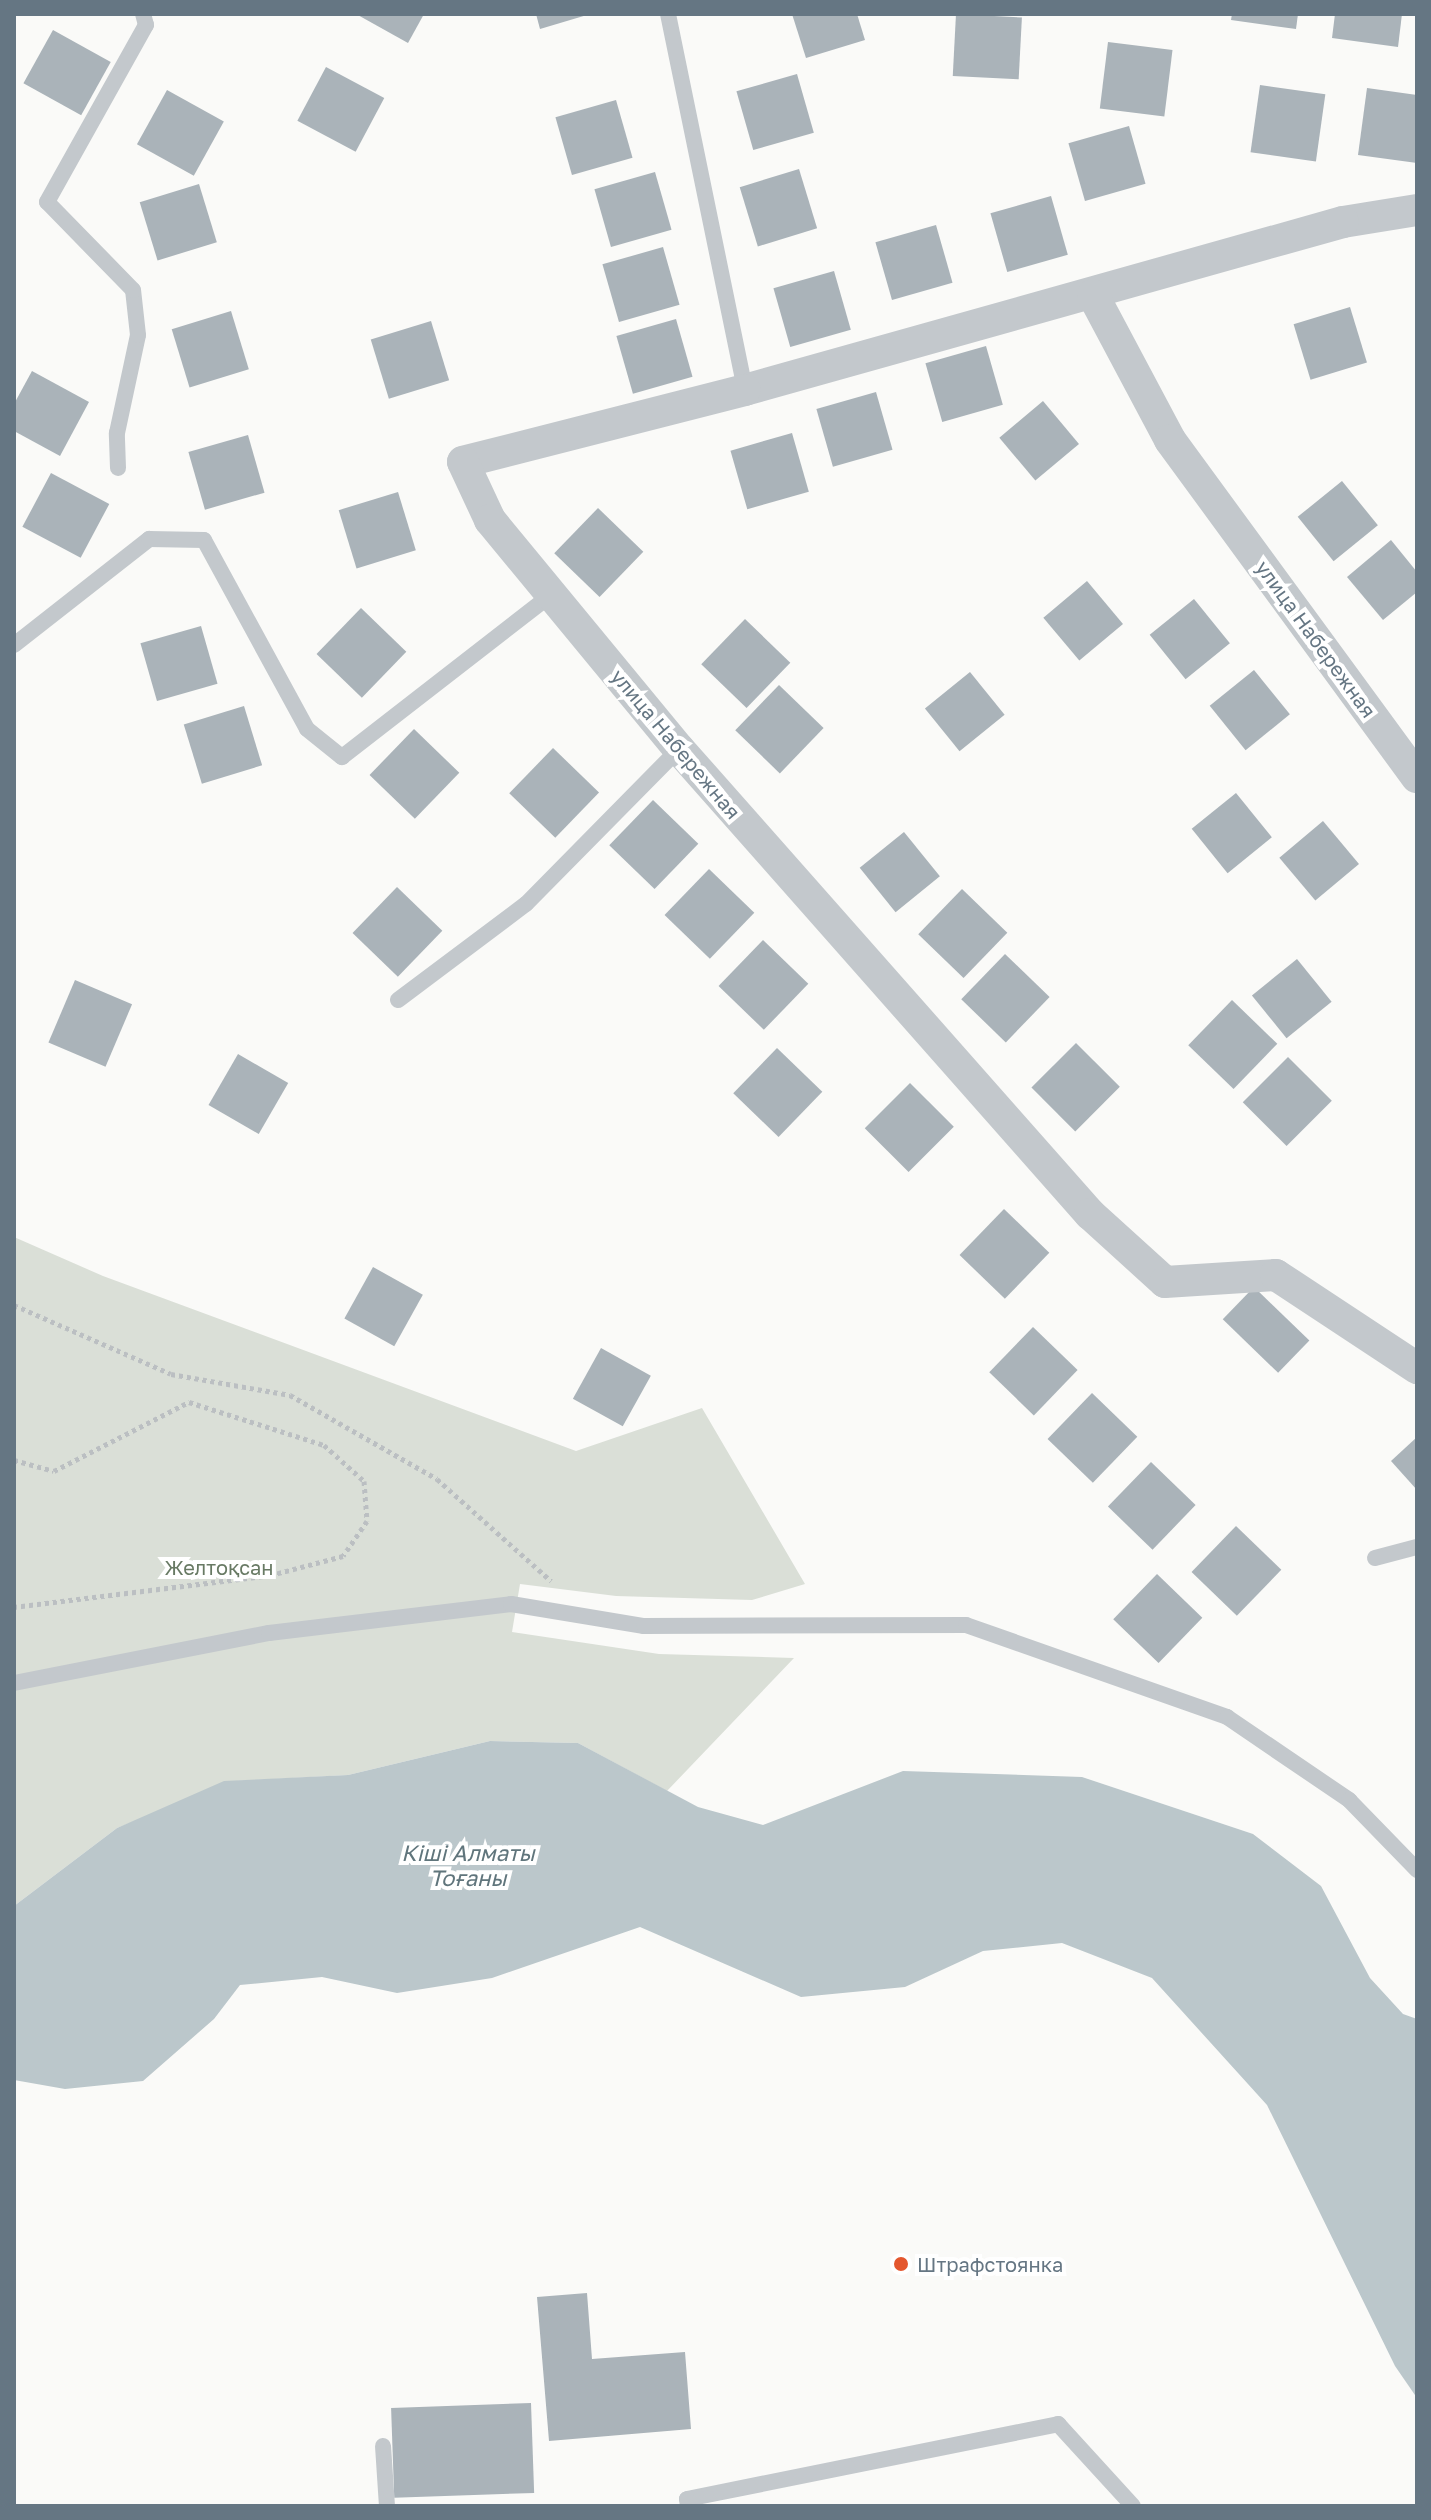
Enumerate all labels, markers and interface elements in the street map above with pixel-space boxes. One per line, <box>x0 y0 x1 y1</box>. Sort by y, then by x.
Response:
street label: улица Набережная <box>1251 556 1381 722</box>
street label: улица Набережная <box>606 664 746 824</box>
park label: Желтоқсан <box>164 1555 274 1579</box>
water label: Кіші Алматы Тоғаны <box>401 1839 535 1890</box>
place label: Штрафстоянка <box>917 2252 1063 2276</box>
marker: Штрафстоянка <box>892 2255 910 2273</box>

